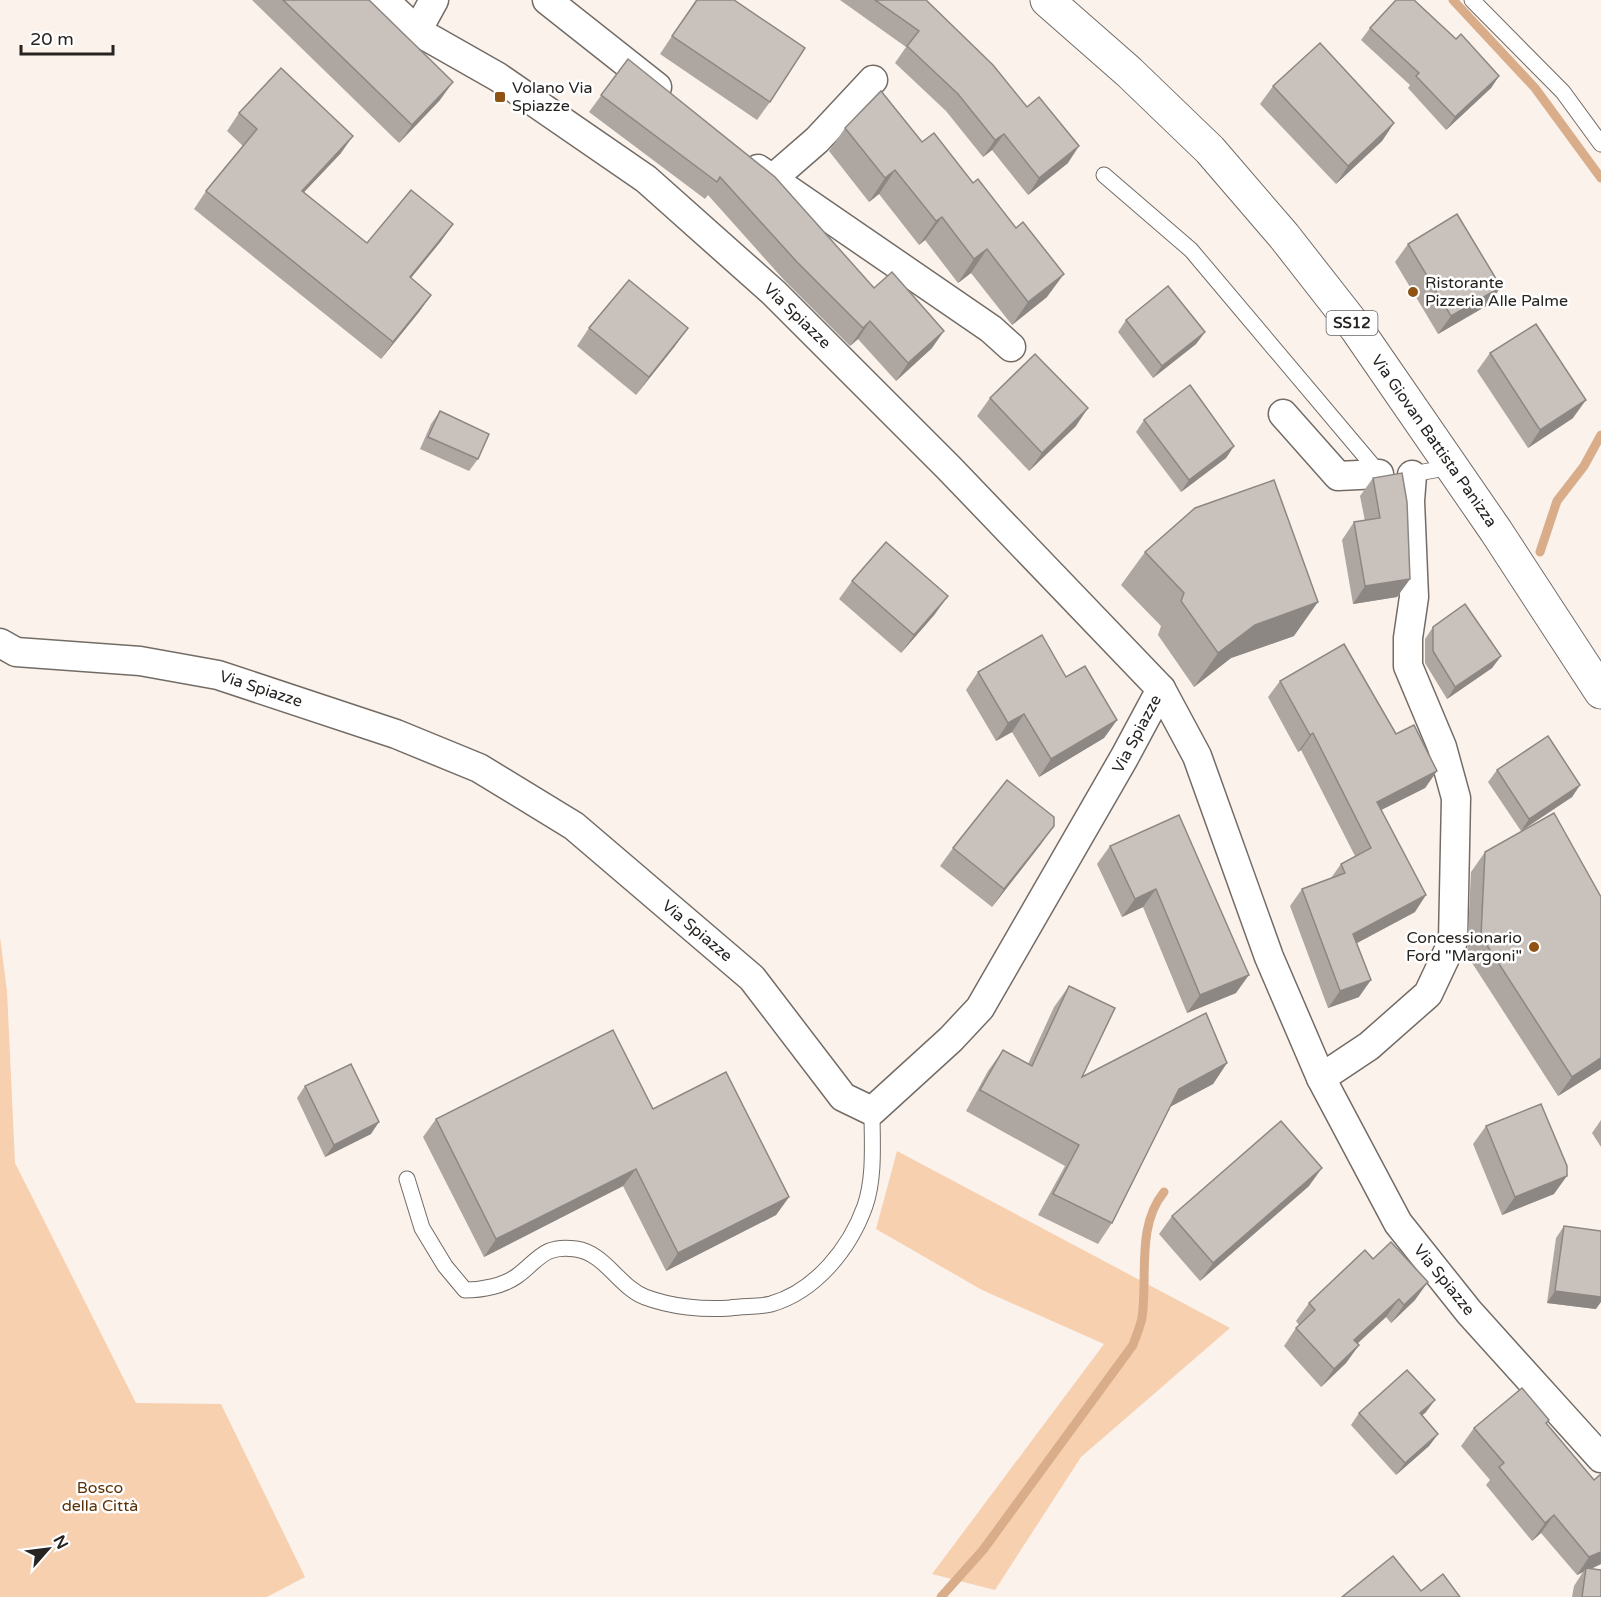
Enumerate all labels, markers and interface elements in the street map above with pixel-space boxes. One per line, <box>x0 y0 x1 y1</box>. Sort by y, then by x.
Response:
scale bar <box>21 18 112 56</box>
text: 20 m <box>30 28 74 50</box>
place label: Volano Via Spiazze <box>512 78 592 116</box>
marker: Volano Via Spiazze <box>493 90 507 104</box>
place label: Ristorante Pizzeria Alle Palme <box>1425 273 1568 311</box>
street label: Via Spiazze <box>759 279 835 353</box>
marker: Ristorante Pizzeria Alle Palme <box>1406 285 1420 299</box>
road number: SS12 <box>1326 311 1378 335</box>
street label: Via Giovan Battista Panizza <box>1367 351 1501 531</box>
street label: Via Spiazze <box>217 666 305 712</box>
street label: Via Spiazze <box>1108 691 1166 777</box>
street label: Via Spiazze <box>658 896 736 966</box>
place label: Concessionario Ford "Margoni" <box>1406 928 1522 966</box>
marker: Concessionario Ford "Margoni" <box>1527 940 1541 954</box>
street label: Via Spiazze <box>1409 1240 1479 1320</box>
park label: Bosco della Città <box>62 1478 138 1516</box>
north arrow <box>18 1519 78 1579</box>
text: N <box>49 1532 72 1553</box>

